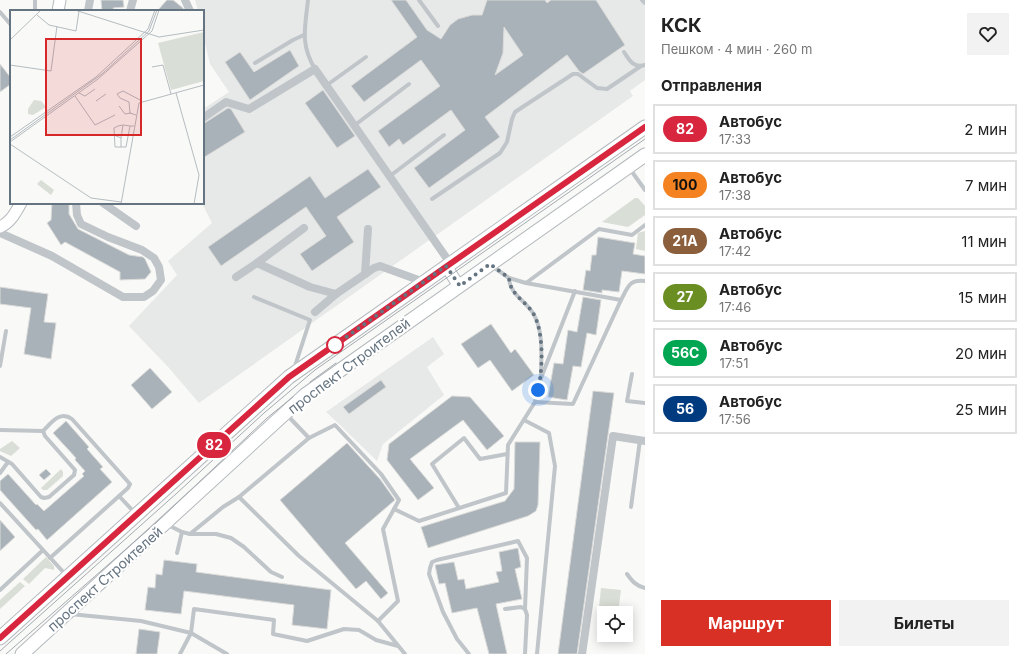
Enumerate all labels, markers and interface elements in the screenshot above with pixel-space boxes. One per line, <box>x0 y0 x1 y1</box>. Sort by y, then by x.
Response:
inset map <box>10 10 204 204</box>
button: heart <box>967 13 1009 55</box>
text: КСК <box>661 14 702 37</box>
text: Пешком · 4 мин · 260 m <box>661 41 812 57</box>
text: Отправления <box>661 76 762 95</box>
text: Автобус <box>719 112 782 131</box>
text: 82 <box>676 120 694 137</box>
text: 2 мин <box>964 120 1007 139</box>
text: 17:33 <box>719 131 751 147</box>
text: Автобус <box>719 168 782 187</box>
text: 100 <box>673 176 697 193</box>
text: 7 мин <box>965 176 1007 195</box>
text: 17:38 <box>719 187 751 203</box>
text: Автобус <box>719 224 782 243</box>
text: 21А <box>672 232 698 249</box>
text: 11 мин <box>961 232 1007 251</box>
text: 17:42 <box>719 243 751 259</box>
text: Автобус <box>719 280 782 299</box>
text: 27 <box>677 288 693 305</box>
text: 15 мин <box>958 288 1007 307</box>
text: 17:46 <box>719 299 751 315</box>
street label: проспект Строителей <box>284 314 413 417</box>
unlabelled marker <box>326 336 344 354</box>
text: Автобус <box>719 336 782 355</box>
text: 56С <box>671 344 699 361</box>
text: 20 мин <box>955 344 1007 363</box>
text: 17:51 <box>719 355 749 371</box>
your location <box>528 380 548 400</box>
text: Автобус <box>719 392 782 411</box>
text: 56 <box>676 400 694 417</box>
text: 25 мин <box>955 400 1007 419</box>
text: 17:56 <box>719 411 751 427</box>
line badge: 82 <box>196 432 232 458</box>
text: 82 <box>205 436 223 453</box>
street label: проспект Строителей <box>44 523 166 635</box>
button: Маршрут <box>661 600 831 646</box>
button: Билеты <box>839 600 1009 646</box>
map controls <box>597 606 633 642</box>
button: locate <box>597 606 633 642</box>

